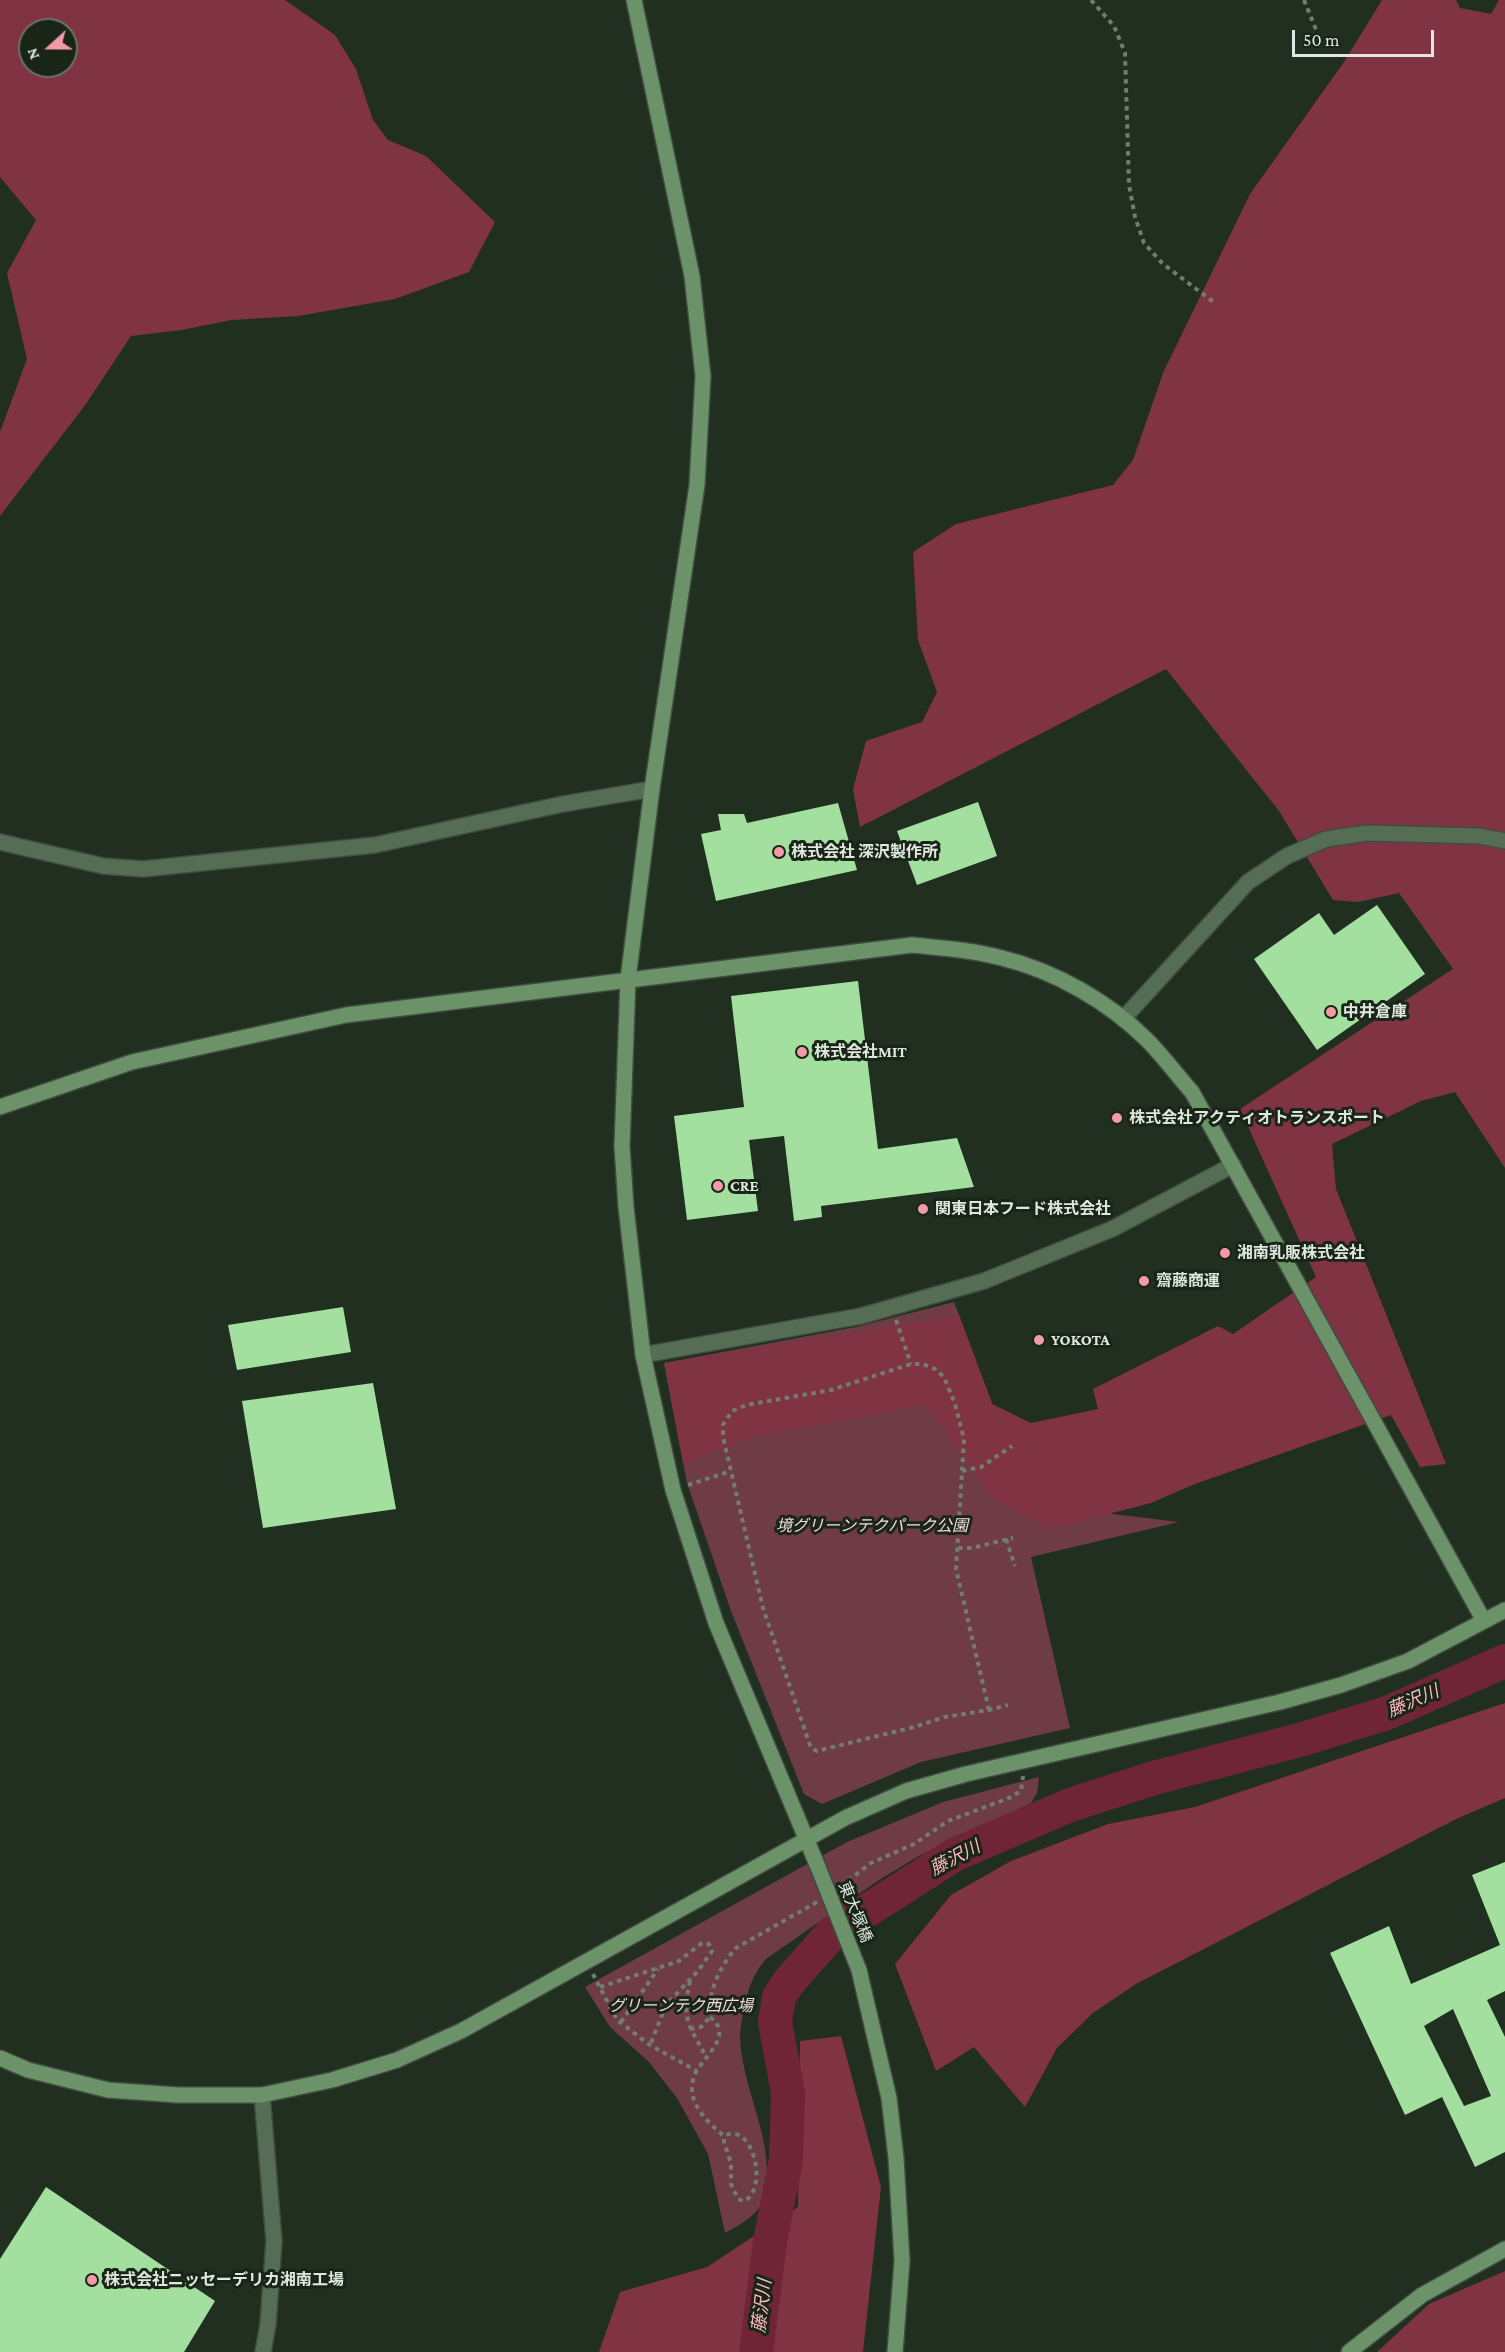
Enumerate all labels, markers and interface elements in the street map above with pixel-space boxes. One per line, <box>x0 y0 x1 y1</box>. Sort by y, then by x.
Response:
north arrow <box>18 18 78 78</box>
scale bar <box>1295 18 1438 56</box>
text: 50 m <box>1303 30 1340 50</box>
text: N <box>23 46 42 62</box>
place label: 株式会社 深沢製作所 <box>791 842 938 862</box>
marker: 株式会社 深沢製作所 <box>772 845 786 859</box>
place label: 中井倉庫 <box>1343 1002 1407 1022</box>
marker: 中井倉庫 <box>1324 1005 1338 1019</box>
place label: 株式会社MIT <box>814 1042 907 1062</box>
marker: 株式会社MIT <box>795 1045 809 1059</box>
place label: 株式会社アクティオトランスポート <box>1129 1108 1385 1128</box>
marker: 株式会社アクティオトランスポート <box>1110 1111 1124 1125</box>
place label: CRE <box>730 1176 759 1196</box>
marker: CRE <box>711 1179 725 1193</box>
place label: 関東日本フード株式会社 <box>935 1199 1111 1219</box>
marker: 関東日本フード株式会社 <box>916 1202 930 1216</box>
place label: 湘南乳販株式会社 <box>1237 1243 1365 1263</box>
marker: 湘南乳販株式会社 <box>1218 1246 1232 1260</box>
place label: 齋藤商運 <box>1156 1271 1220 1291</box>
marker: 齋藤商運 <box>1137 1274 1151 1288</box>
place label: YOKOTA <box>1051 1330 1110 1350</box>
marker: YOKOTA <box>1032 1333 1046 1347</box>
park label: 境グリーンテクパーク公園 <box>776 1516 968 1536</box>
water label: 藤沢川 <box>1384 1681 1442 1721</box>
water label: 藤沢川 <box>926 1836 984 1880</box>
street label: 東大塚橋 <box>834 1879 876 1945</box>
park label: グリーンテク西広場 <box>609 1996 753 2016</box>
place label: 株式会社ニッセーデリカ湘南工場 <box>104 2270 344 2290</box>
marker: 株式会社ニッセーデリカ湘南工場 <box>85 2273 99 2287</box>
water label: 藤沢川 <box>748 2278 776 2334</box>

